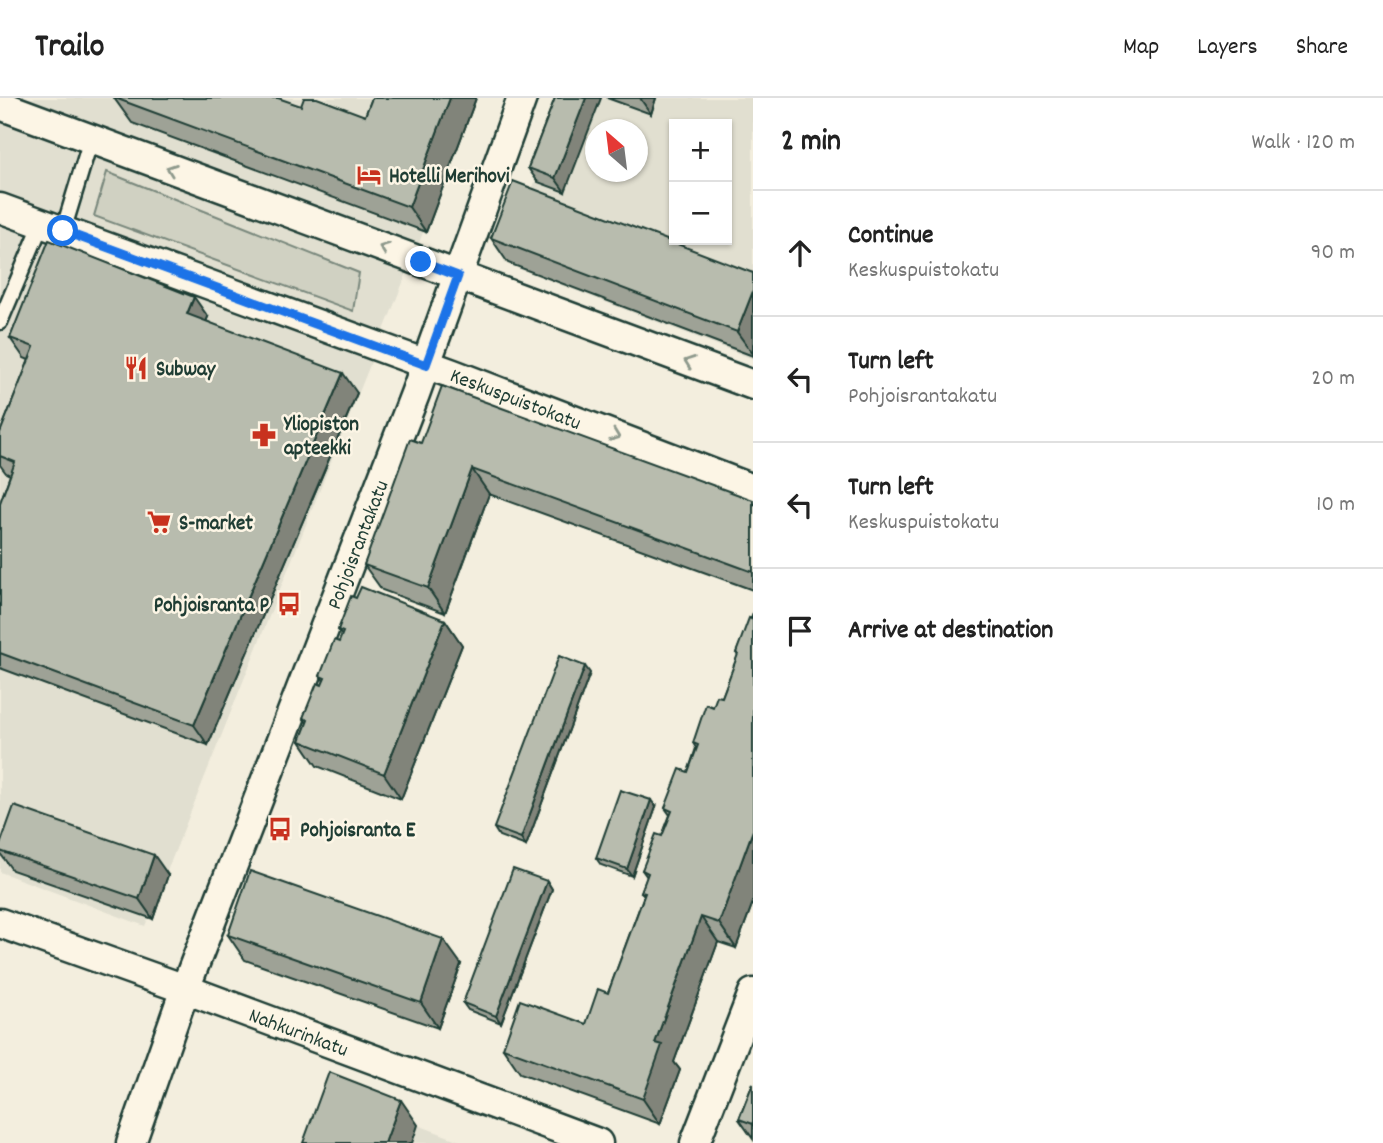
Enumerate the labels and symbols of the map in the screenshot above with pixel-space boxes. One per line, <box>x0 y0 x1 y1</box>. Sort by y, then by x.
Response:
north arrow <box>585 119 648 182</box>
hotel icon: Hotelli Merihovi <box>355 161 383 189</box>
one-way arrow <box>165 163 177 177</box>
place label: Hotelli Merihovi <box>389 163 510 193</box>
route start <box>47 215 78 246</box>
one-way arrow <box>378 242 390 256</box>
route end <box>405 246 436 277</box>
restaurant icon: Subway <box>122 354 150 382</box>
place label: Subway <box>156 356 217 386</box>
one-way arrow <box>684 356 696 370</box>
street label: Keskuspuistokatu <box>445 362 585 440</box>
place label: Yliopiston apteekki <box>283 411 359 465</box>
pharmacy icon: Yliopiston apteekki <box>250 421 278 449</box>
one-way arrow <box>609 428 621 442</box>
street label: Pohjoisrantakatu <box>321 476 398 614</box>
supermarket icon: S-market <box>145 508 173 536</box>
place label: S-market <box>179 510 253 540</box>
bus stop icon: Pohjoisranta P <box>275 590 303 618</box>
place label: Pohjoisranta P <box>154 592 269 622</box>
bus stop icon: Pohjoisranta E <box>266 815 294 843</box>
place label: Pohjoisranta E <box>300 817 416 847</box>
street label: Nahkurinkatu <box>244 1002 352 1067</box>

